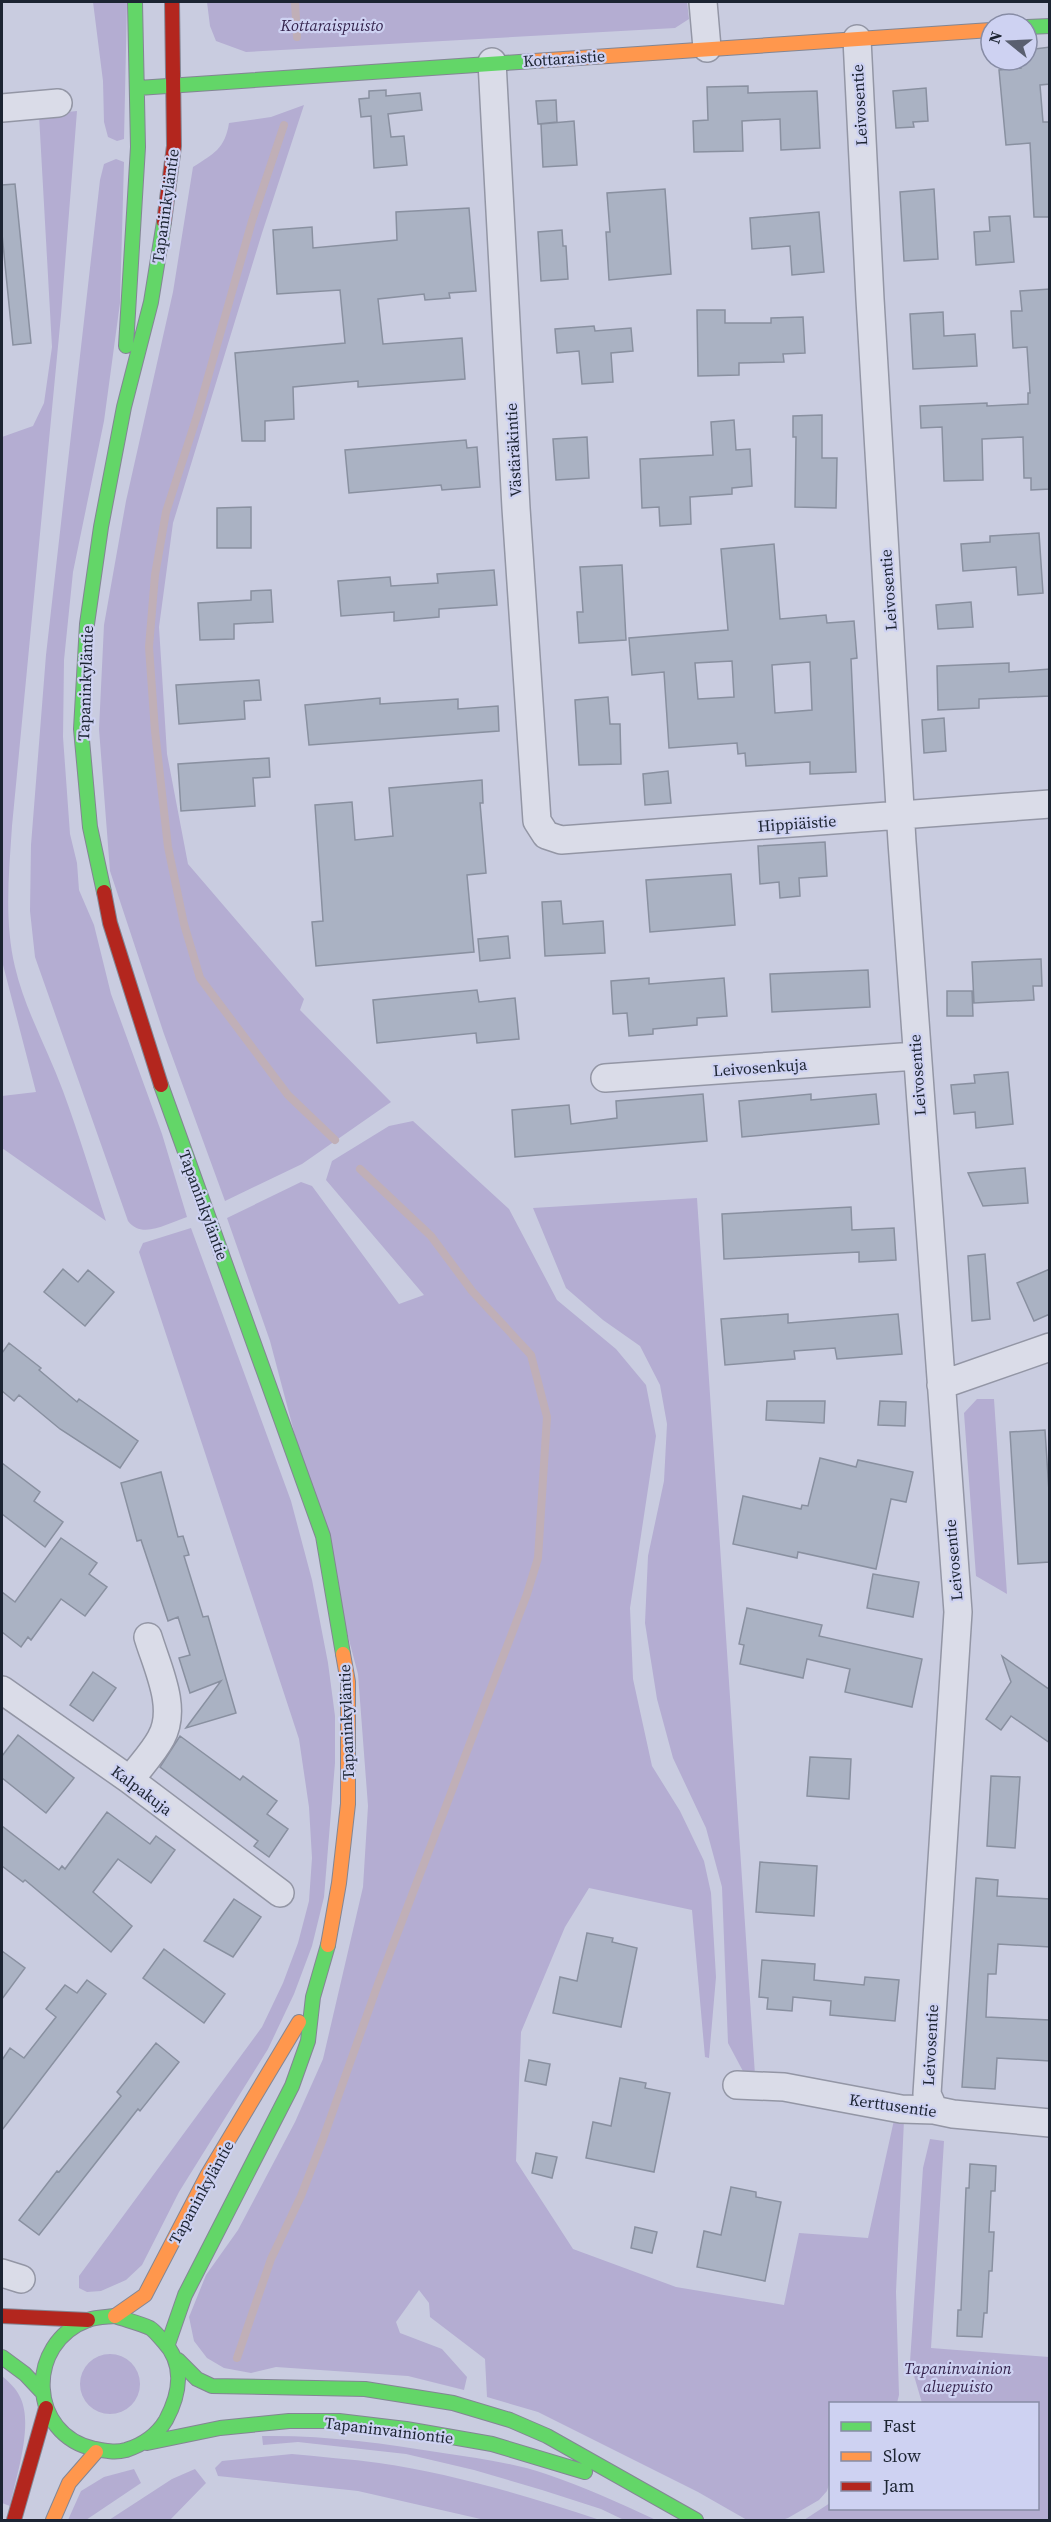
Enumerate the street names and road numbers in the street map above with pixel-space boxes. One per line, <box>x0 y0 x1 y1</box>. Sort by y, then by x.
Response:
street label: Kottaraistie <box>522 44 606 72</box>
street label: Leivosentie <box>846 64 872 146</box>
street label: Tapaninkyläntie <box>146 147 184 265</box>
street label: Västäräkintie <box>500 402 526 498</box>
street label: Leivosentie <box>874 549 902 631</box>
street label: Tapaninkyläntie <box>72 625 98 741</box>
street label: Hippiäistie <box>757 809 837 837</box>
street label: Leivosentie <box>903 1034 931 1116</box>
street label: Leivosenkuja <box>712 1053 809 1081</box>
street label: Tapaninkyläntie <box>174 1147 234 1263</box>
street label: Leivosentie <box>938 1518 968 1602</box>
street label: Tapaninkyläntie <box>333 1664 359 1780</box>
street label: Kalpakuja <box>107 1760 178 1821</box>
street label: Leivosentie <box>917 2004 943 2086</box>
street label: Kerttusentie <box>848 2088 938 2122</box>
street label: Tapaninkyläntie <box>163 2136 239 2248</box>
street label: Tapaninvainiontie <box>323 2411 455 2449</box>

